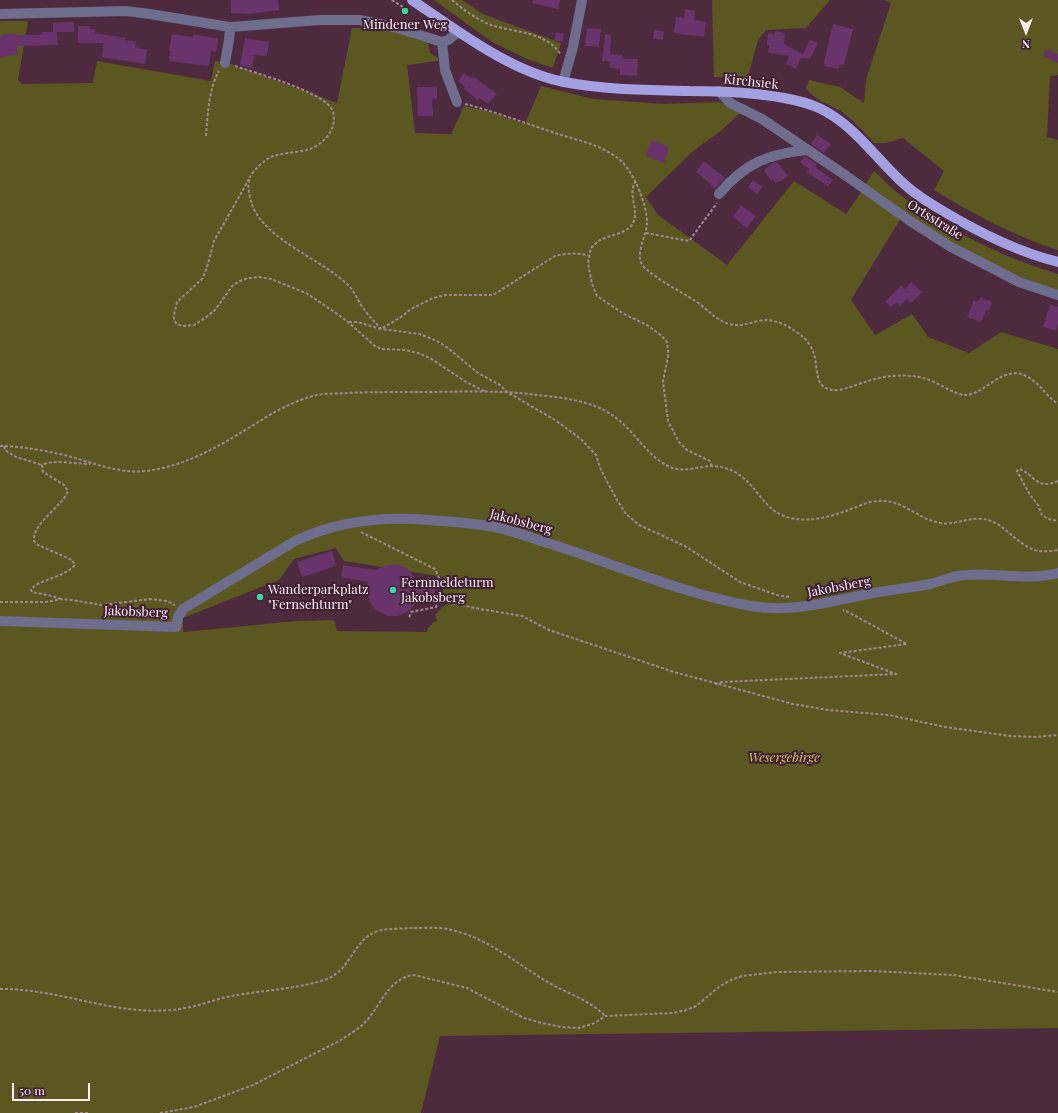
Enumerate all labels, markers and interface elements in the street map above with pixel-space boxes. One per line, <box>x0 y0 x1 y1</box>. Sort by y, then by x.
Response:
marker: Mindener Weg <box>400 6 410 16</box>
north arrow <box>1006 12 1046 52</box>
place label: Mindener Weg <box>363 17 447 33</box>
text: N <box>1022 37 1030 52</box>
street label: Kirchsiek <box>723 71 779 93</box>
street label: Ortsstraße <box>904 197 966 243</box>
street label: Jakobsberg <box>488 506 554 538</box>
street label: Jakobsberg <box>806 573 872 601</box>
place label: Fernmeldeturm Jakobsberg <box>401 575 494 606</box>
place label: Wanderparkplatz "Fernsehturm" <box>268 582 369 613</box>
marker: Fernmeldeturm Jakobsberg <box>388 585 398 595</box>
marker: Wanderparkplatz "Fernsehturm" <box>255 592 265 602</box>
street label: Jakobsberg <box>104 603 168 621</box>
park label: Wesergebirge <box>748 750 820 766</box>
scale bar <box>14 1075 92 1101</box>
text: 50 m <box>19 1082 45 1098</box>

